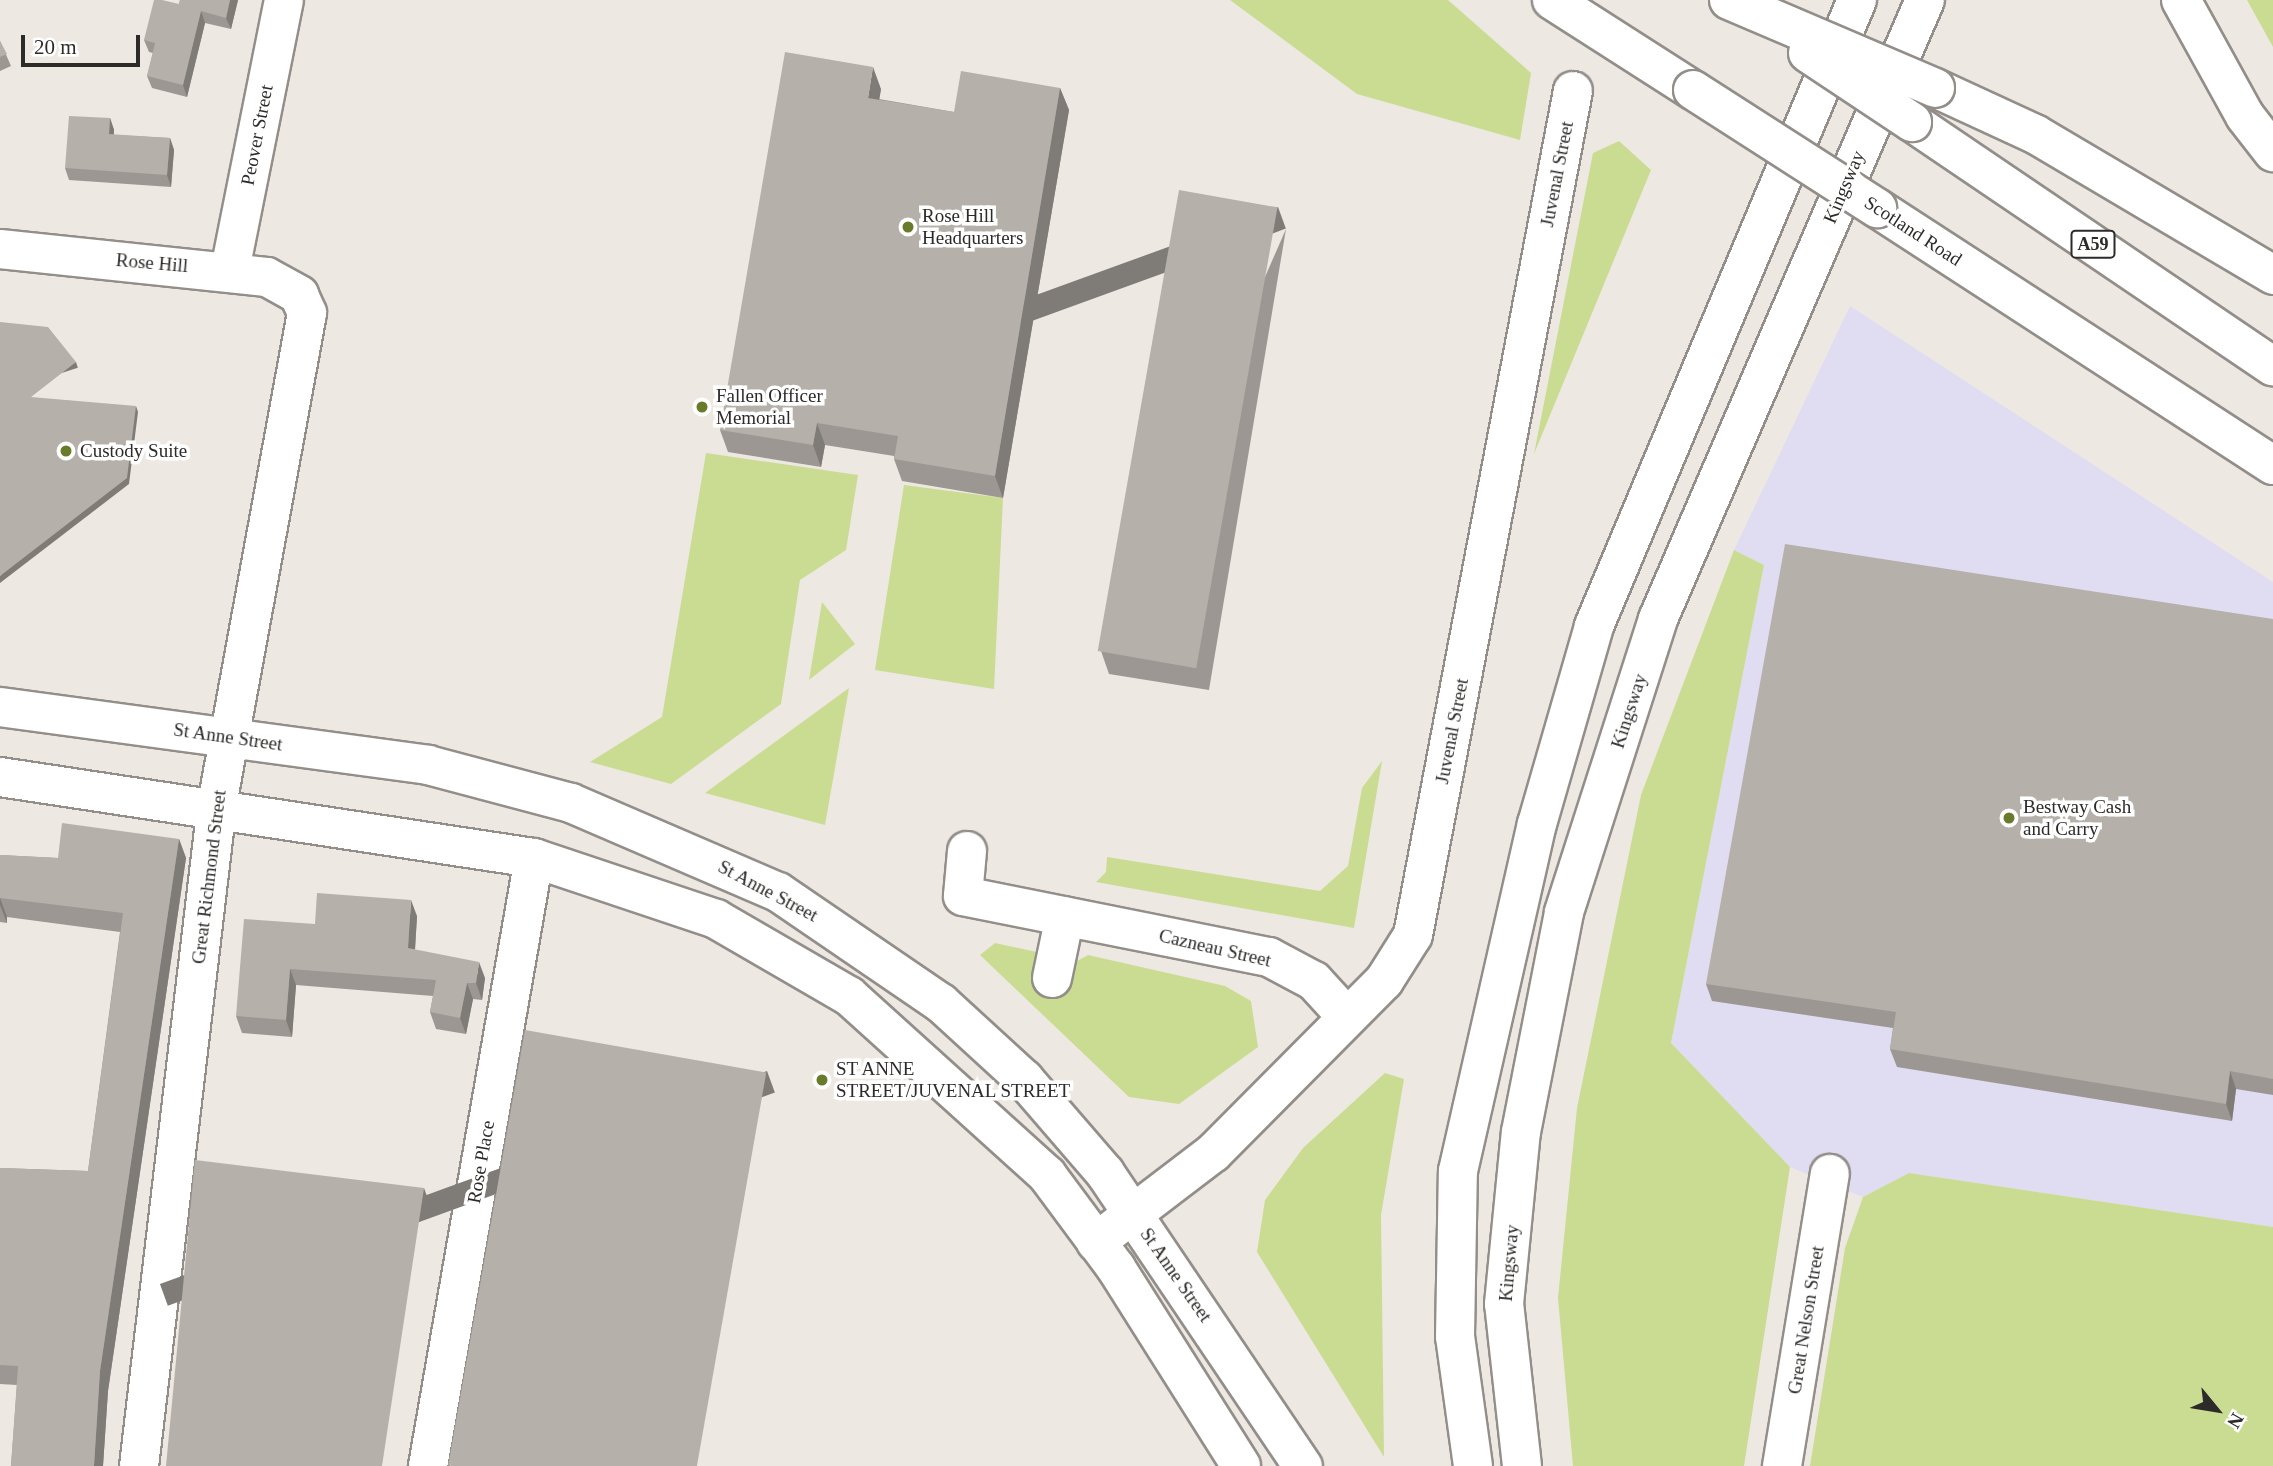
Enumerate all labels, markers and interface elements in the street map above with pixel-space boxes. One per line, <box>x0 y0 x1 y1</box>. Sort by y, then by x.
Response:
scale bar <box>24 21 144 65</box>
text: 20 m <box>34 35 77 59</box>
street label: Peover Street <box>236 83 278 187</box>
street label: Juvenal Street <box>1536 119 1578 229</box>
street label: Kingsway <box>1818 147 1870 227</box>
street label: Scotland Road <box>1860 191 1966 271</box>
place label: Rose Hill Headquarters <box>922 205 1023 249</box>
marker: Rose Hill Headquarters <box>900 219 916 235</box>
road number: A59 <box>2070 230 2116 258</box>
street label: Rose Hill <box>115 248 189 278</box>
place label: Fallen Officer Memorial <box>716 385 823 429</box>
marker: Fallen Officer Memorial <box>694 399 710 415</box>
place label: Custody Suite <box>80 440 187 462</box>
marker: Custody Suite <box>58 443 74 459</box>
street label: Kingsway <box>1606 671 1652 751</box>
street label: Juvenal Street <box>1431 676 1473 786</box>
street label: St Anne Street <box>172 718 284 756</box>
street label: Great Richmond Street <box>187 789 231 965</box>
place label: Bestway Cash and Carry <box>2023 796 2131 840</box>
marker: Bestway Cash and Carry <box>2001 810 2017 826</box>
street label: St Anne Street <box>714 855 822 927</box>
street label: Cazneau Street <box>1157 924 1273 972</box>
place label: ST ANNE STREET/JUVENAL STREET <box>836 1058 1071 1102</box>
marker: ST ANNE STREET/JUVENAL STREET <box>814 1072 830 1088</box>
street label: Rose Place <box>462 1119 500 1205</box>
street label: St Anne Street <box>1135 1223 1217 1327</box>
street label: Kingsway <box>1494 1224 1524 1302</box>
street label: Great Nelson Street <box>1783 1244 1829 1396</box>
north arrow <box>2182 1375 2252 1445</box>
text: N <box>2223 1410 2248 1432</box>

